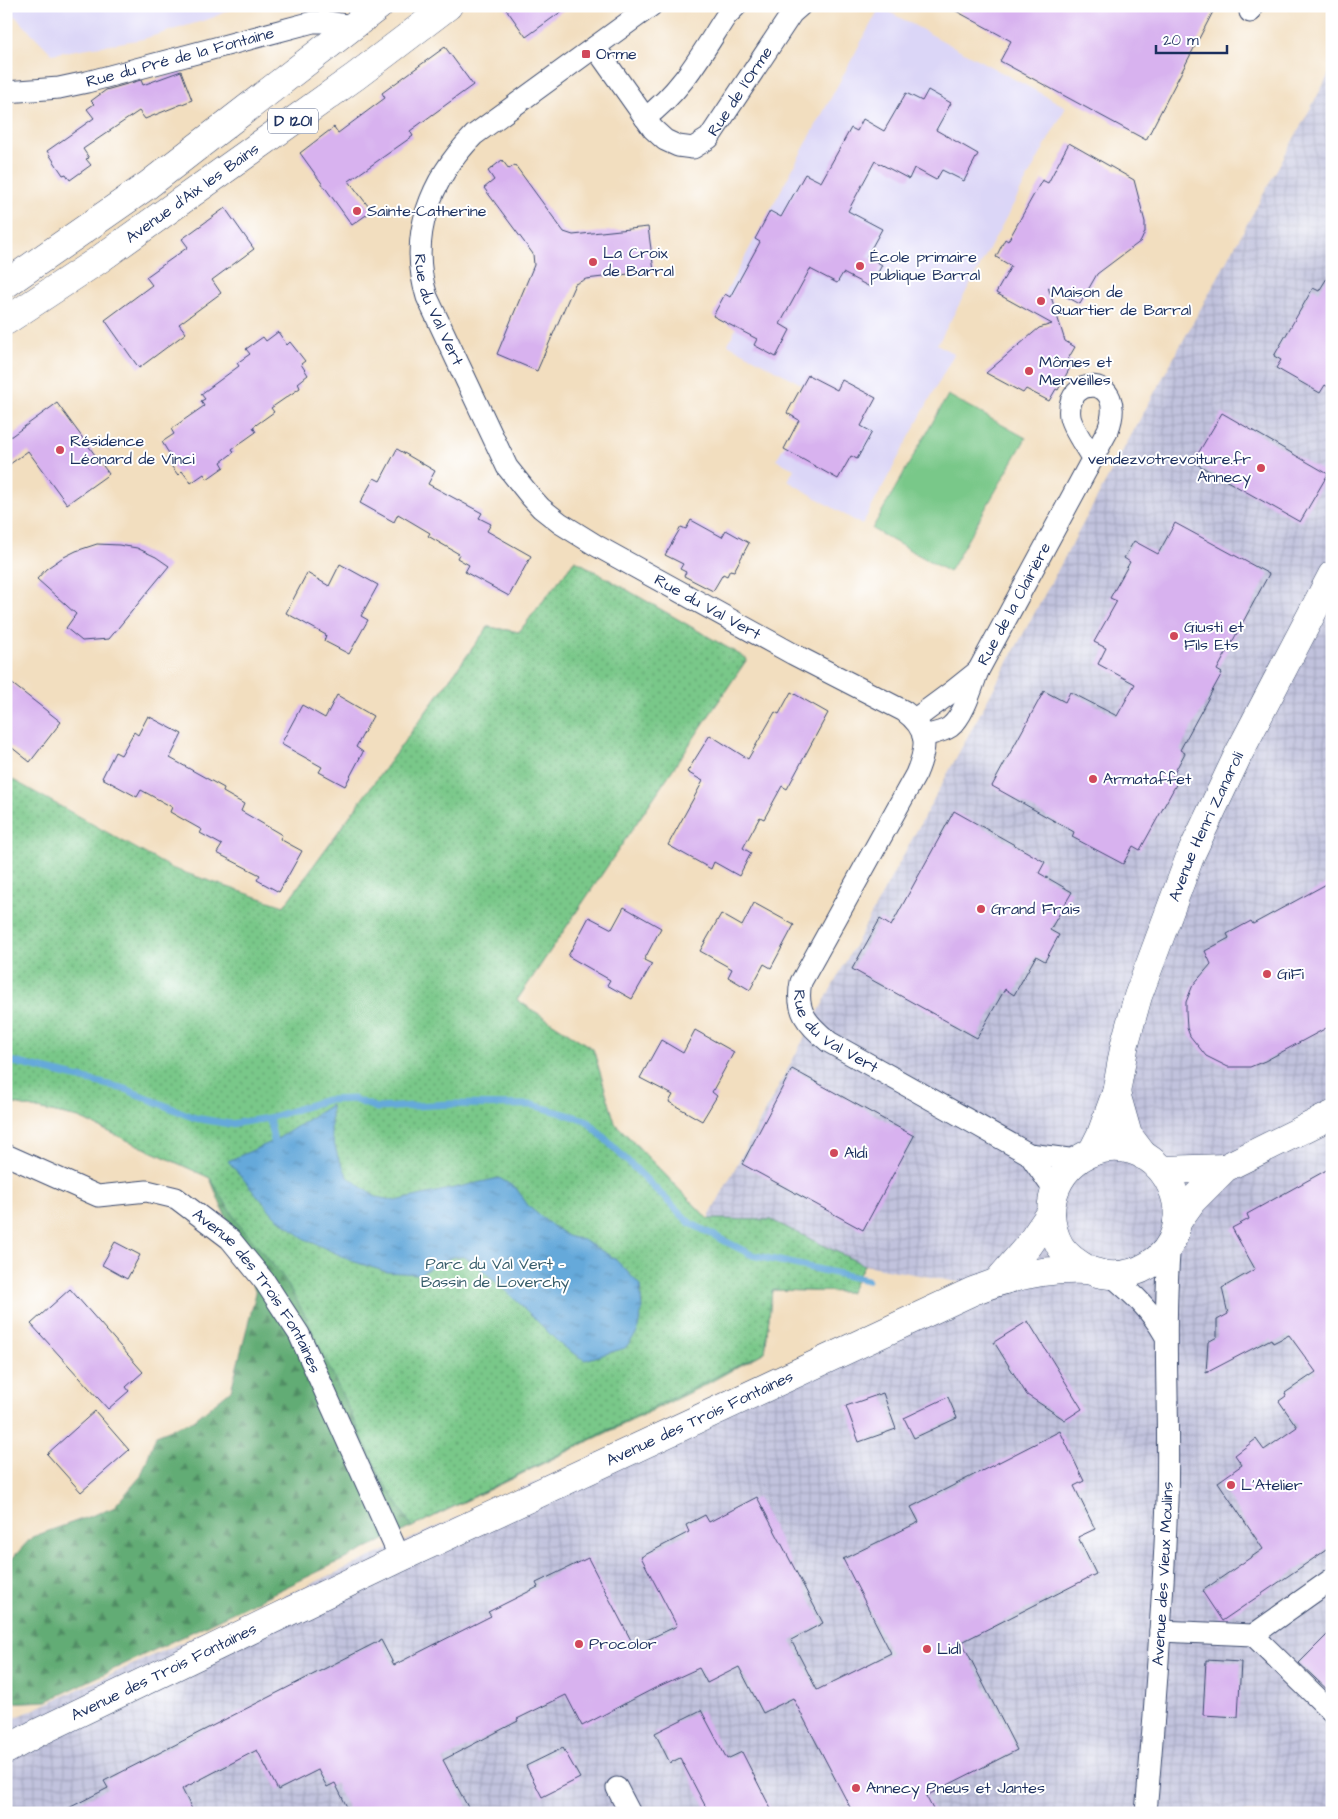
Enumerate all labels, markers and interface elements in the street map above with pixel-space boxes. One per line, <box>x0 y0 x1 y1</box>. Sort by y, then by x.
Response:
street label: Rue du Pré de la Fontaine <box>84 22 277 93</box>
scale bar <box>1156 22 1227 54</box>
text: 20 m <box>1163 30 1199 51</box>
street label: Rue de l'Orme <box>702 42 778 141</box>
place label: Orme <box>596 43 637 65</box>
marker: Orme <box>580 48 592 60</box>
road number: D 1201 <box>268 108 318 134</box>
street label: Avenue d'Aix les Bains <box>121 138 263 248</box>
place label: Sainte-Catherine <box>367 200 487 222</box>
marker: Sainte-Catherine <box>351 205 363 217</box>
place label: La Croix de Barral <box>603 242 674 282</box>
place label: École primaire publique Barral <box>870 246 980 286</box>
street label: Rue du Val Vert <box>409 253 469 370</box>
marker: La Croix de Barral <box>587 256 599 268</box>
marker: École primaire publique Barral <box>854 260 866 272</box>
place label: Maison de Quartier de Barral <box>1051 281 1191 321</box>
marker: Maison de Quartier de Barral <box>1035 295 1047 307</box>
place label: Mômes et Merveilles <box>1039 351 1112 391</box>
marker: Mômes et Merveilles <box>1023 365 1035 377</box>
place label: Résidence Léonard de Vinci <box>70 430 195 470</box>
marker: Résidence Léonard de Vinci <box>54 444 66 456</box>
place label: vendezvotrevoiture.fr Annecy <box>1088 448 1251 489</box>
marker: vendezvotrevoiture.fr Annecy <box>1255 462 1267 474</box>
street label: Rue de la Clairière <box>972 538 1056 669</box>
street label: Rue du Val Vert <box>650 569 765 645</box>
place label: Giusti et Fils Ets <box>1184 616 1245 656</box>
marker: Giusti et Fils Ets <box>1168 630 1180 642</box>
street label: Avenue Henri Zanaroli <box>1163 747 1249 905</box>
place label: Armataffet <box>1103 768 1192 790</box>
marker: Armataffet <box>1087 773 1099 785</box>
place label: Grand Frais <box>991 898 1080 920</box>
marker: Grand Frais <box>975 903 987 915</box>
place label: GiFi <box>1277 963 1305 985</box>
marker: GiFi <box>1261 968 1273 980</box>
street label: Rue du Val Vert <box>788 989 883 1079</box>
place label: Aldi <box>844 1142 868 1164</box>
marker: Aldi <box>828 1147 840 1159</box>
street label: Avenue des Trois Fontaines <box>188 1203 326 1377</box>
park label: Parc du Val Vert - Bassin de Loverchy <box>421 1253 569 1294</box>
street label: Avenue des Trois Fontaines <box>603 1365 797 1471</box>
place label: L'Atelier <box>1241 1474 1303 1496</box>
marker: L'Atelier <box>1225 1479 1237 1491</box>
street label: Avenue des Vieux Moulins <box>1147 1481 1178 1666</box>
street label: Avenue des Trois Fontaines <box>67 1618 260 1726</box>
place label: Procolor <box>589 1633 657 1655</box>
marker: Procolor <box>573 1638 585 1650</box>
place label: Lidl <box>937 1638 961 1660</box>
marker: Lidl <box>921 1643 933 1655</box>
place label: Annecy Pneus et Jantes <box>866 1777 1045 1800</box>
marker: Annecy Pneus et Jantes <box>850 1782 862 1794</box>

